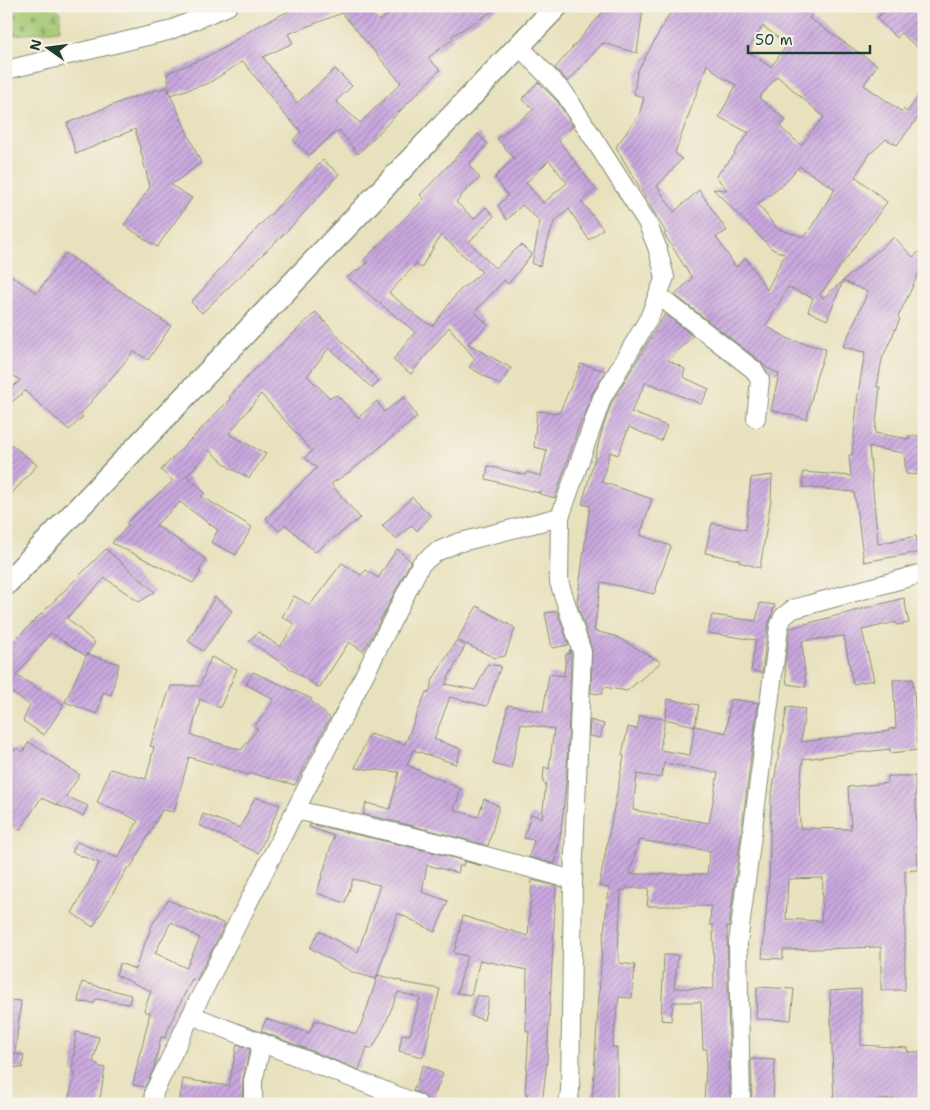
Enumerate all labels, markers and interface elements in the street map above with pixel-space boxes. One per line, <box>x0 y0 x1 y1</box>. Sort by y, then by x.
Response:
north arrow <box>22 22 72 72</box>
scale bar <box>748 22 870 54</box>
text: 50 m <box>755 30 793 50</box>
text: N <box>25 37 45 52</box>

